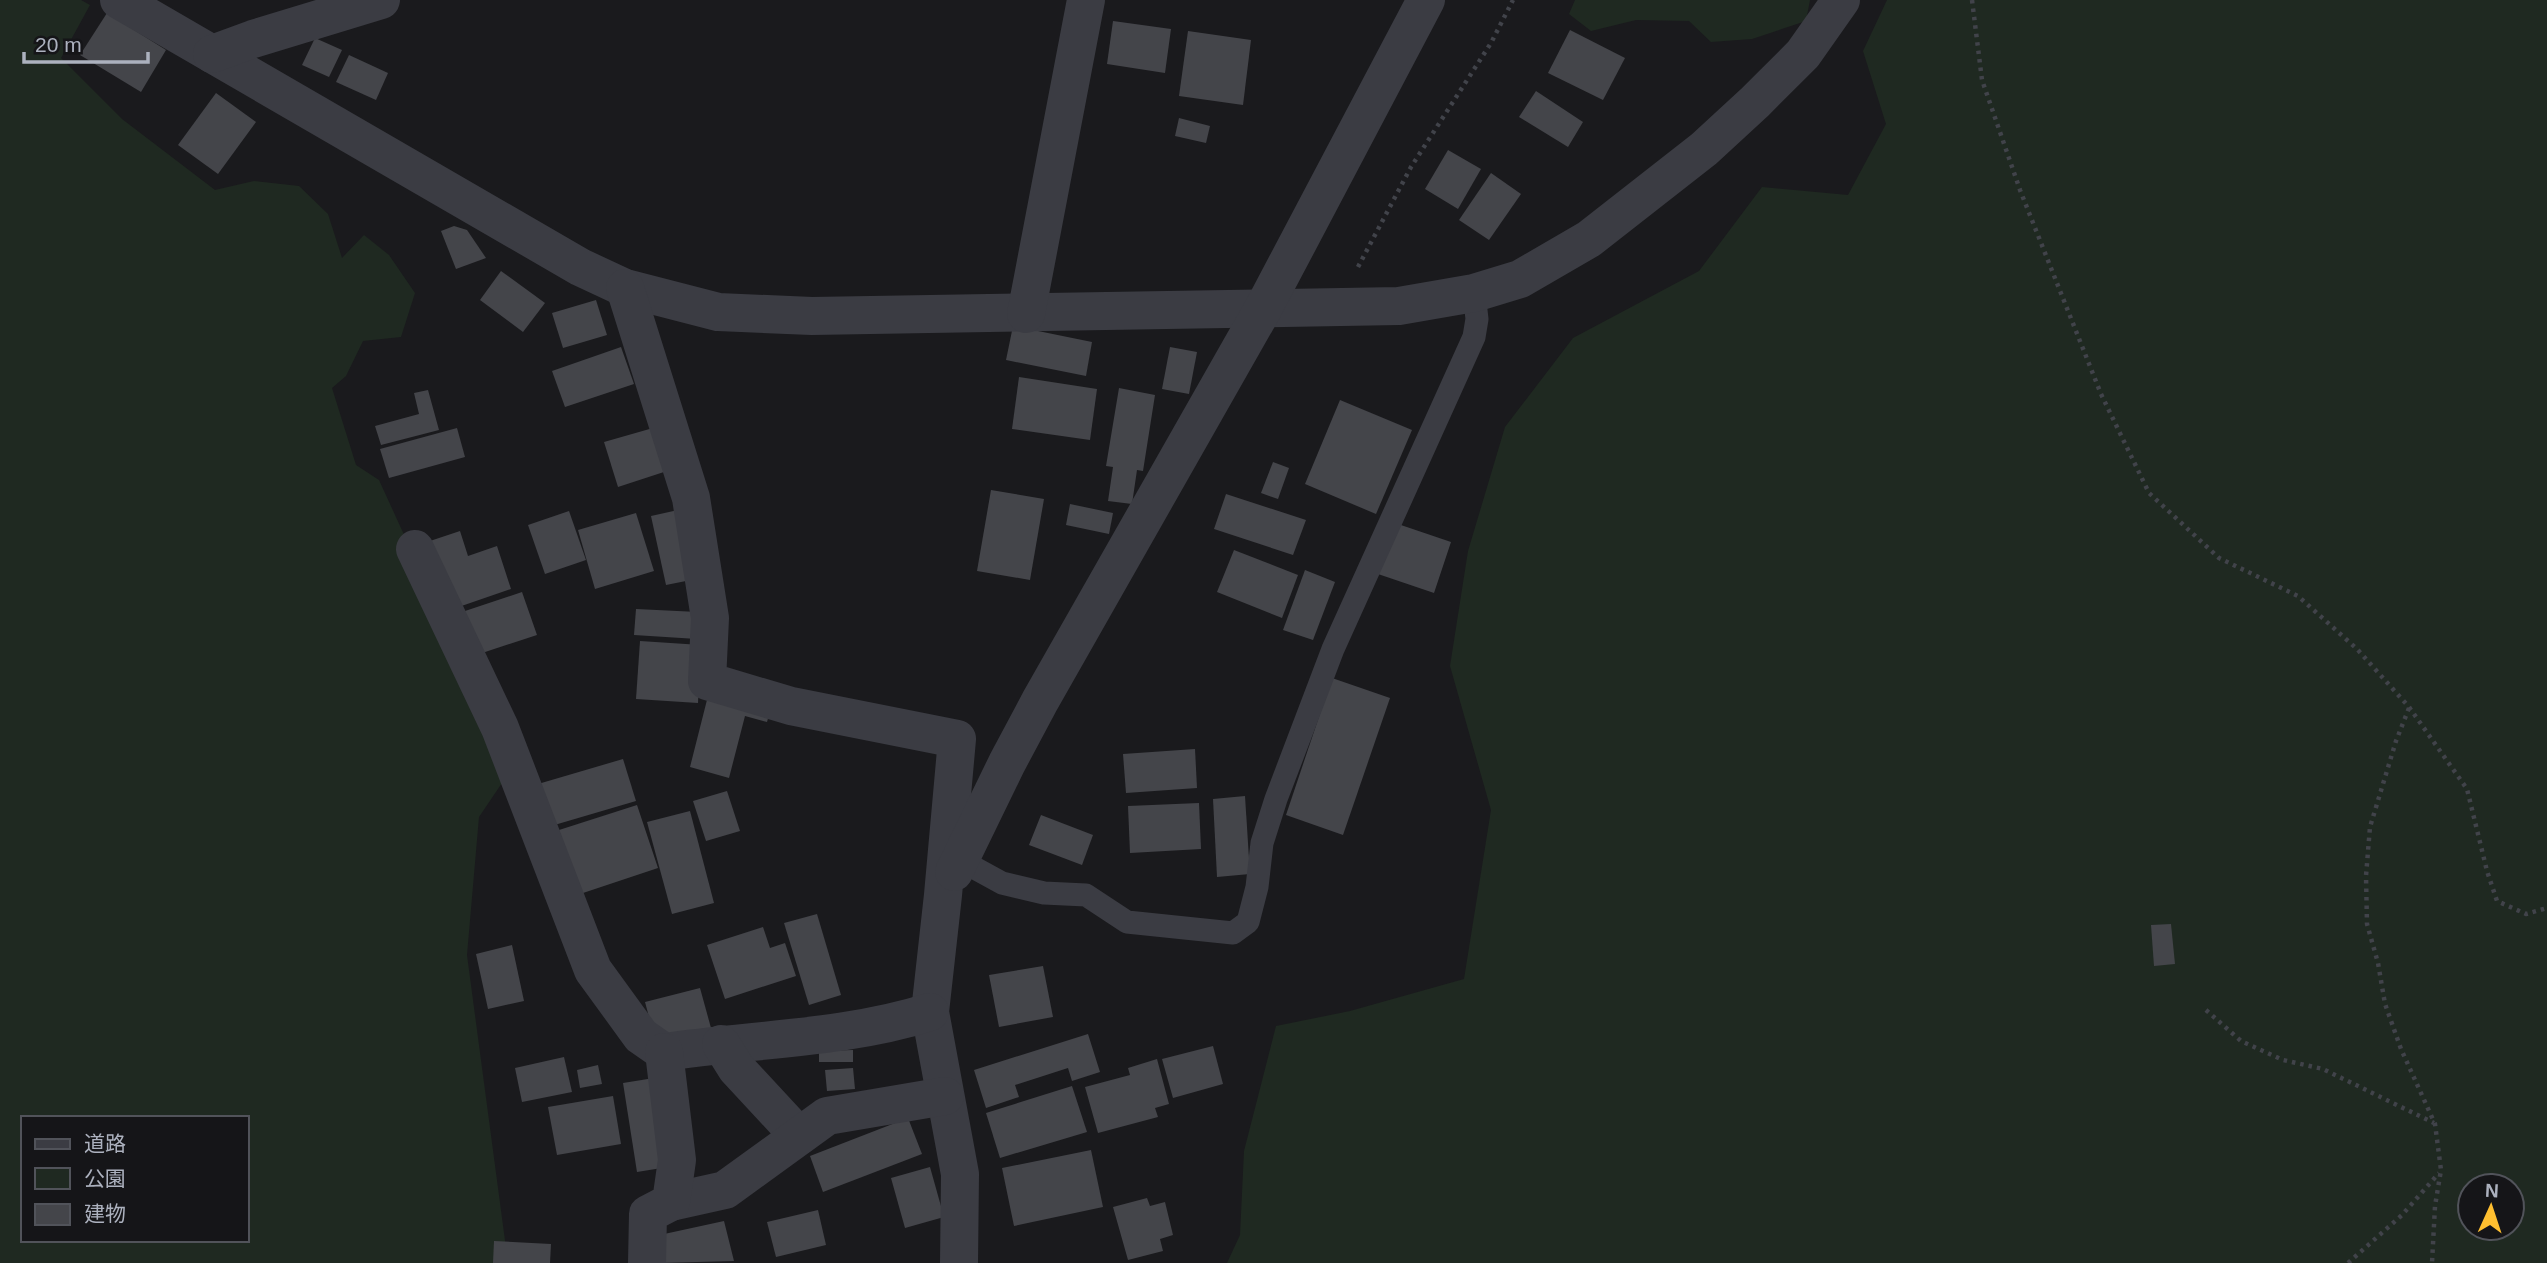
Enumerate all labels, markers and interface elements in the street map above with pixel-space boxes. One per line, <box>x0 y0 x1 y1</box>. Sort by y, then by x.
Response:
scale bar <box>24 21 149 65</box>
text: 20 m <box>35 33 82 56</box>
legend <box>21 1116 248 1242</box>
text: 道路 <box>84 1132 126 1155</box>
text: 公園 <box>84 1167 126 1190</box>
north arrow <box>2456 1172 2526 1242</box>
text: N <box>2484 1180 2499 1201</box>
text: 建物 <box>84 1202 126 1225</box>

